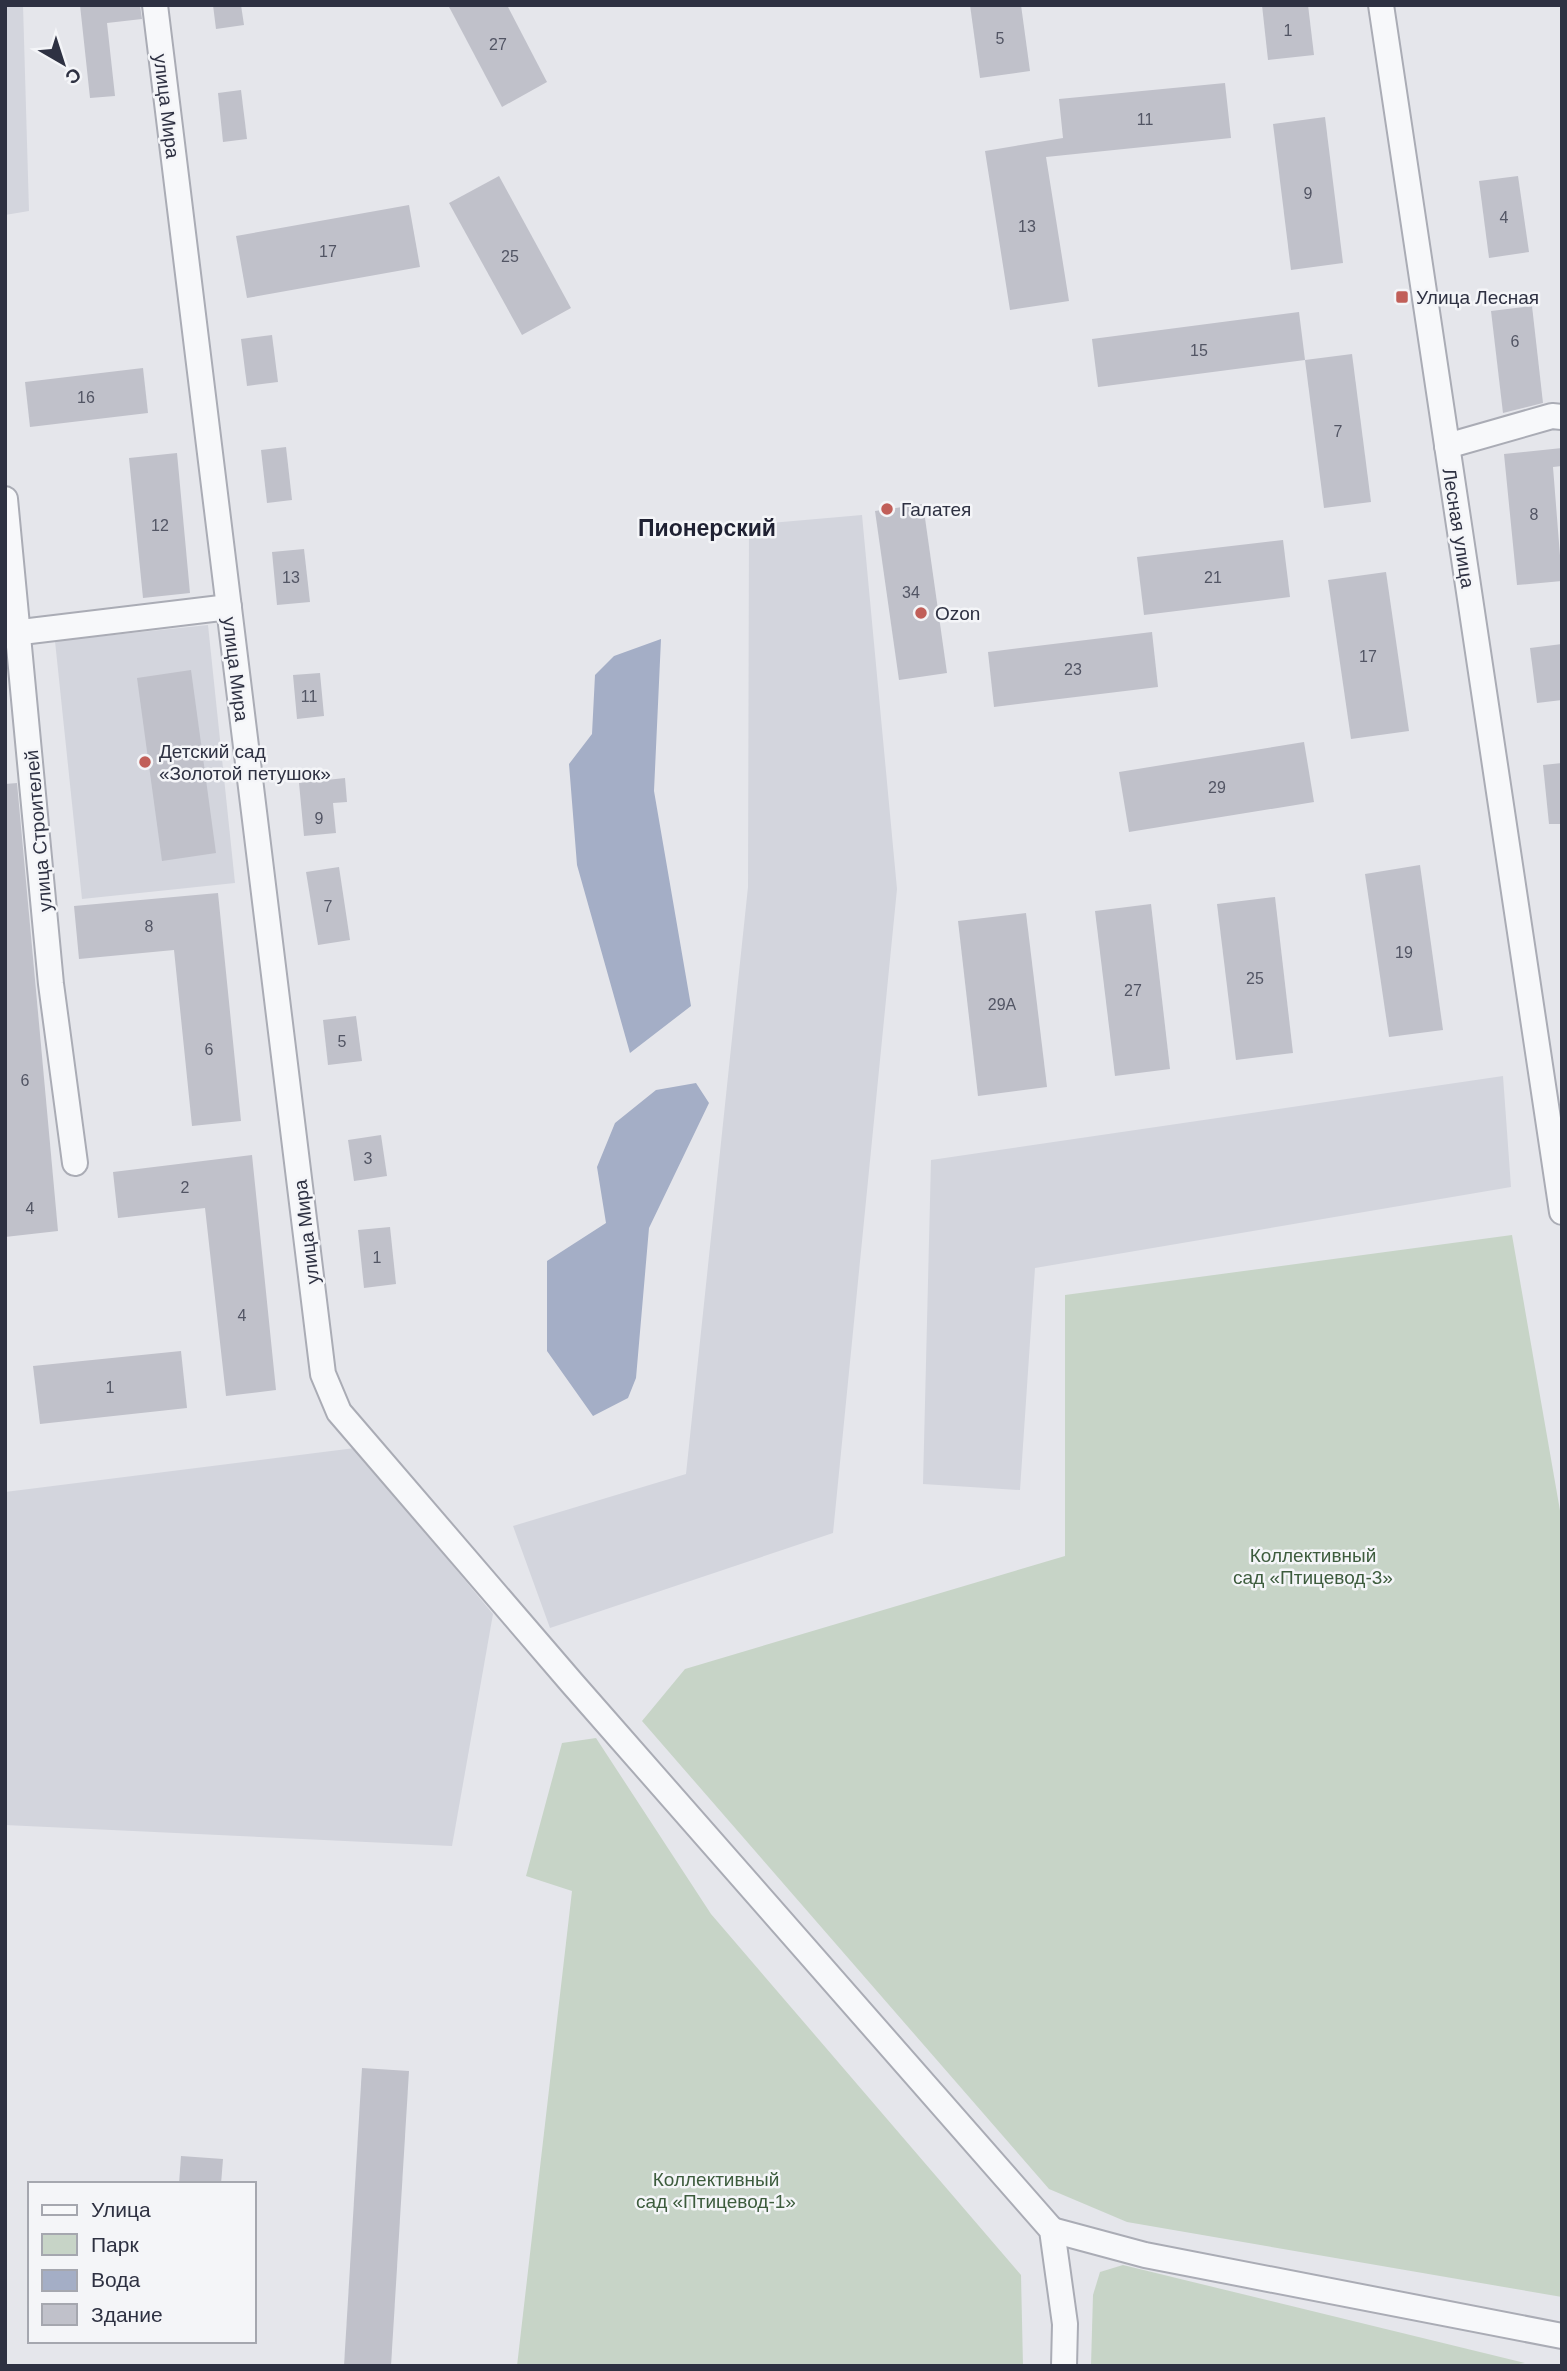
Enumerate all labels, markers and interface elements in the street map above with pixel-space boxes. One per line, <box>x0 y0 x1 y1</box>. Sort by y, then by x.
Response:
house number: 1 <box>1284 22 1293 39</box>
north arrow <box>28 28 98 98</box>
house number: 5 <box>996 30 1005 47</box>
house number: 27 <box>489 36 507 53</box>
street label: улица Мира <box>150 53 183 160</box>
text: С <box>61 63 85 88</box>
house number: 11 <box>1137 111 1153 128</box>
house number: 9 <box>1304 185 1313 202</box>
house number: 4 <box>1500 209 1509 226</box>
house number: 13 <box>1018 218 1036 235</box>
house number: 17 <box>319 243 337 260</box>
house number: 25 <box>501 248 519 265</box>
place label: Улица Лесная <box>1416 287 1539 308</box>
marker: Улица Лесная <box>1394 289 1410 305</box>
house number: 6 <box>1511 333 1520 350</box>
house number: 15 <box>1190 342 1208 359</box>
house number: 16 <box>77 389 95 406</box>
house number: 7 <box>1334 423 1343 440</box>
street label: Лесная улица <box>1439 466 1478 590</box>
place label: Галатея <box>901 499 971 520</box>
marker: Галатея <box>879 501 895 517</box>
house number: 8 <box>1530 506 1539 523</box>
district label: Пионерский <box>638 515 776 541</box>
house number: 12 <box>151 517 169 534</box>
house number: 13 <box>282 569 300 586</box>
house number: 21 <box>1204 569 1222 586</box>
house number: 34 <box>902 584 920 601</box>
place label: Ozon <box>935 603 980 624</box>
marker: Ozon <box>913 605 929 621</box>
street label: улица Мира <box>219 616 252 723</box>
house number: 17 <box>1359 648 1377 665</box>
house number: 23 <box>1064 661 1082 678</box>
house number: 11 <box>301 688 317 705</box>
place label: Детский сад «Золотой петушок» <box>159 741 331 784</box>
street label: улица Строителей <box>21 749 56 913</box>
marker: Детский сад «Золотой петушок» <box>137 754 153 770</box>
house number: 29 <box>1208 779 1226 796</box>
house number: 9 <box>315 810 324 827</box>
house number: 7 <box>324 898 333 915</box>
house number: 8 <box>145 918 154 935</box>
house number: 19 <box>1395 944 1413 961</box>
house number: 25 <box>1246 970 1264 987</box>
house number: 27 <box>1124 982 1142 999</box>
house number: 29А <box>988 996 1017 1013</box>
house number: 5 <box>338 1033 347 1050</box>
house number: 6 <box>205 1041 214 1058</box>
house number: 6 <box>21 1072 30 1089</box>
house number: 3 <box>364 1150 373 1167</box>
street label: улица Мира <box>290 1178 323 1285</box>
house number: 2 <box>181 1179 190 1196</box>
house number: 4 <box>26 1200 35 1217</box>
house number: 1 <box>373 1249 382 1266</box>
house number: 4 <box>238 1307 247 1324</box>
house number: 1 <box>106 1379 115 1396</box>
park label: Коллективный сад «Птицевод-3» <box>1233 1545 1393 1588</box>
park label: Коллективный сад «Птицевод-1» <box>636 2169 796 2212</box>
legend <box>28 2182 256 2343</box>
text: Улица <box>91 2198 151 2221</box>
text: Парк <box>91 2233 139 2256</box>
text: Вода <box>91 2268 140 2291</box>
text: Здание <box>91 2303 163 2326</box>

